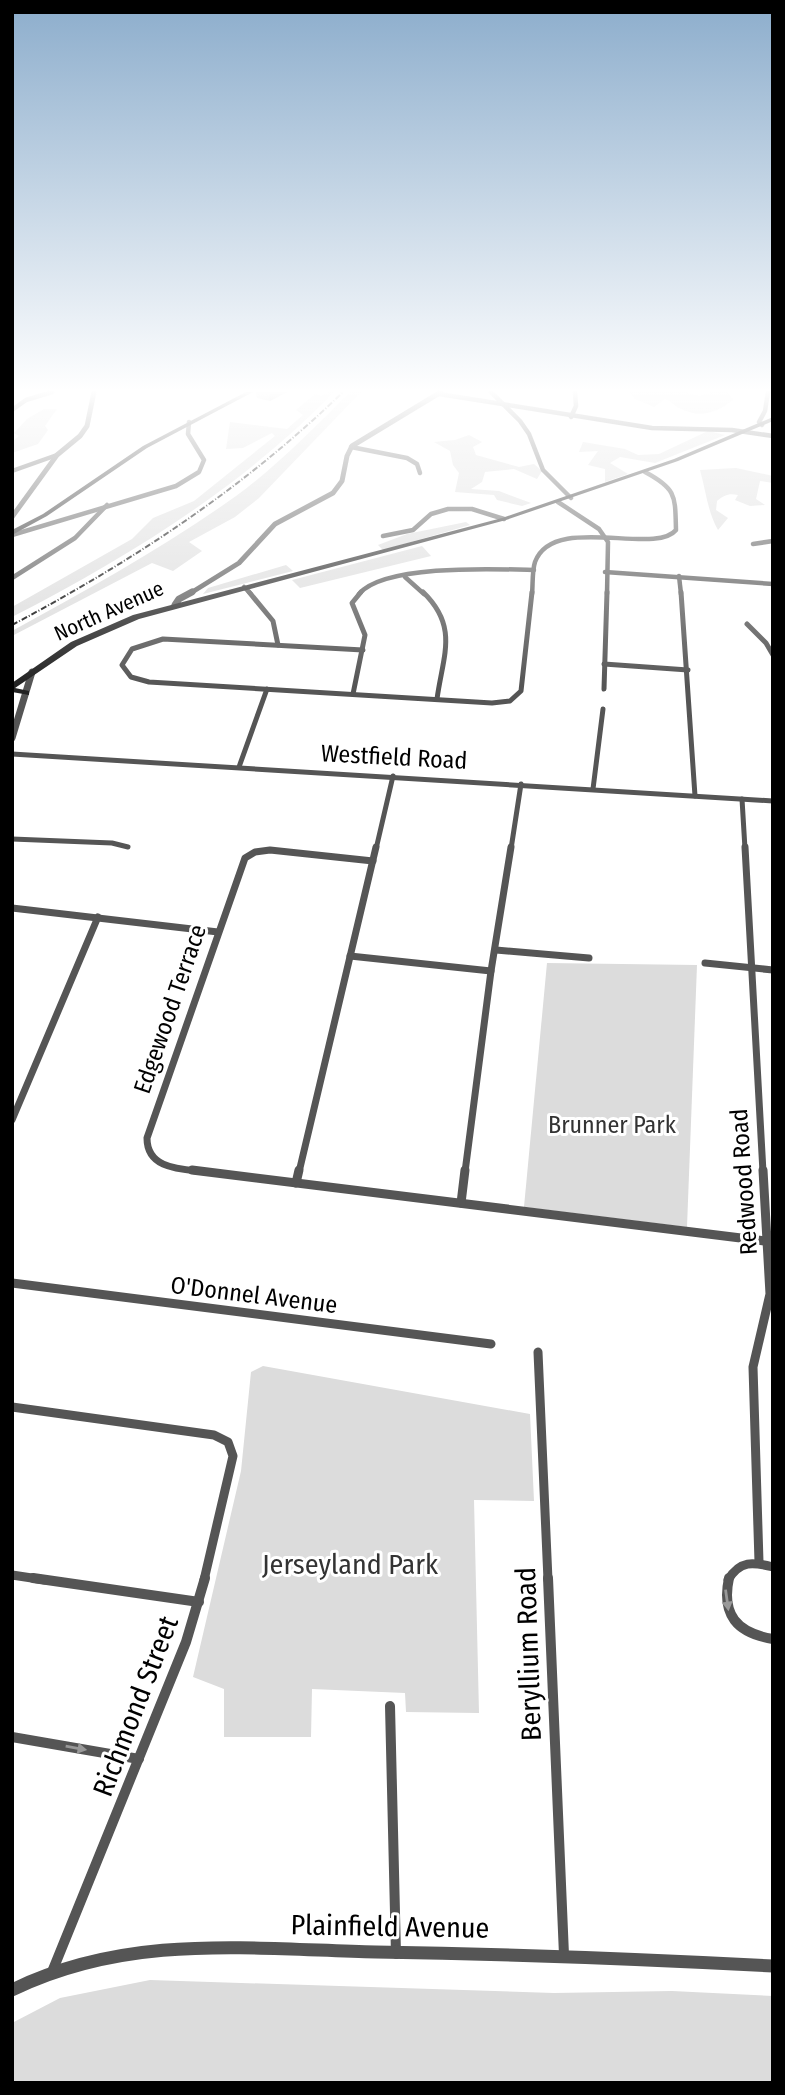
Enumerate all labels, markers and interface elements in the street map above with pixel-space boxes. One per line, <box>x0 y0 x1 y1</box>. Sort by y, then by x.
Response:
street label: North Avenue <box>50 575 168 647</box>
street label: Westfield Road <box>320 739 468 775</box>
street label: Edgewood Terrace <box>128 921 212 1097</box>
street label: Redwood Road <box>725 1108 763 1256</box>
park label: Brunner Park <box>548 1111 677 1139</box>
street label: O'Donnel Avenue <box>169 1271 339 1319</box>
park label: Jerseyland Park <box>262 1548 439 1581</box>
street label: Beryllium Road <box>509 1566 548 1742</box>
one-way arrow <box>721 1589 732 1611</box>
street label: Richmond Street <box>86 1611 185 1801</box>
one-way arrow <box>65 1743 87 1754</box>
street label: Plainfield Avenue <box>290 1908 490 1945</box>

